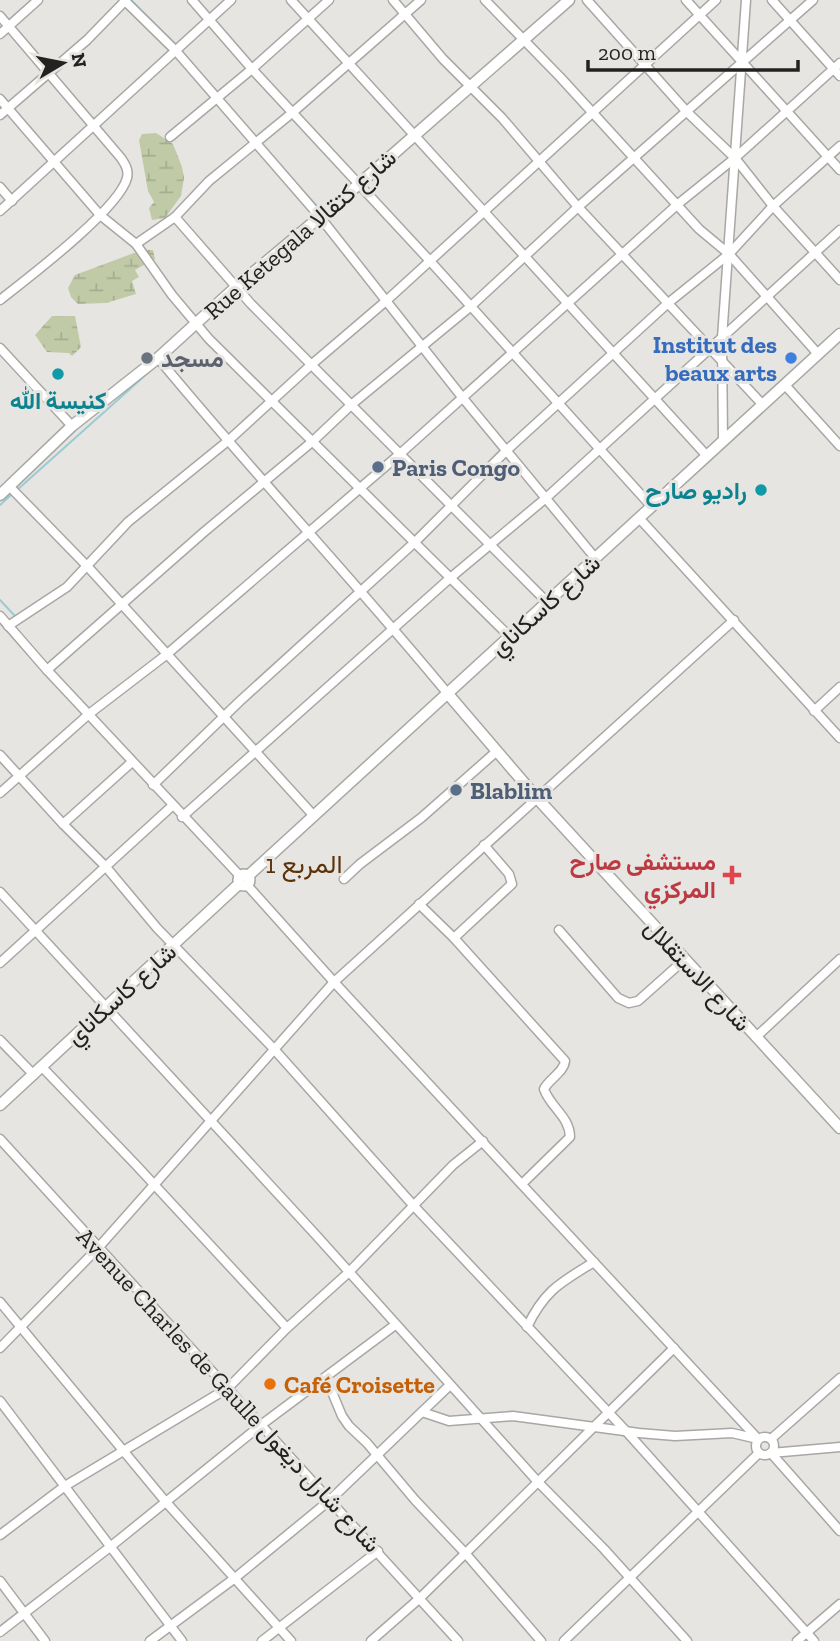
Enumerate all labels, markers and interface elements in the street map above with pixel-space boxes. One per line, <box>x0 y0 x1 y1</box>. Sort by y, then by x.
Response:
north arrow <box>28 28 98 98</box>
scale bar <box>588 28 798 72</box>
text: 200 m <box>598 40 656 65</box>
text: N <box>67 51 92 69</box>
street label: Rue Ketegala شارع كتقالا <box>198 143 403 327</box>
place label: Institut des beaux arts <box>653 330 777 387</box>
place label: مسجد <box>161 344 224 373</box>
marker: مسجد <box>139 350 155 366</box>
marker: Institut des beaux arts <box>783 350 799 366</box>
marker: كنيسة الله <box>50 366 66 382</box>
place label: كنيسة الله <box>10 386 106 415</box>
place label: Paris Congo <box>392 453 520 482</box>
marker: Paris Congo <box>370 459 386 475</box>
place label: راديو صارح <box>645 476 747 507</box>
marker: راديو صارح <box>753 482 769 498</box>
street label: شارع كاسكاناي <box>484 548 609 666</box>
place label: Blablim <box>470 776 552 805</box>
marker: Blablim <box>448 782 464 798</box>
place label: مستشفى صارح المركزي <box>569 847 716 910</box>
district label: المربع 1 <box>265 848 343 882</box>
marker: مستشفى صارح المركزي <box>722 865 742 885</box>
street label: شارع الاستقلال <box>637 913 757 1038</box>
street label: شارع كاسكاناي <box>60 937 185 1055</box>
street label: Avenue Charles de Gaulle شارع شارل ديغول <box>69 1222 387 1559</box>
place label: Café Croisette <box>284 1370 435 1399</box>
marker: Café Croisette <box>262 1376 278 1392</box>

